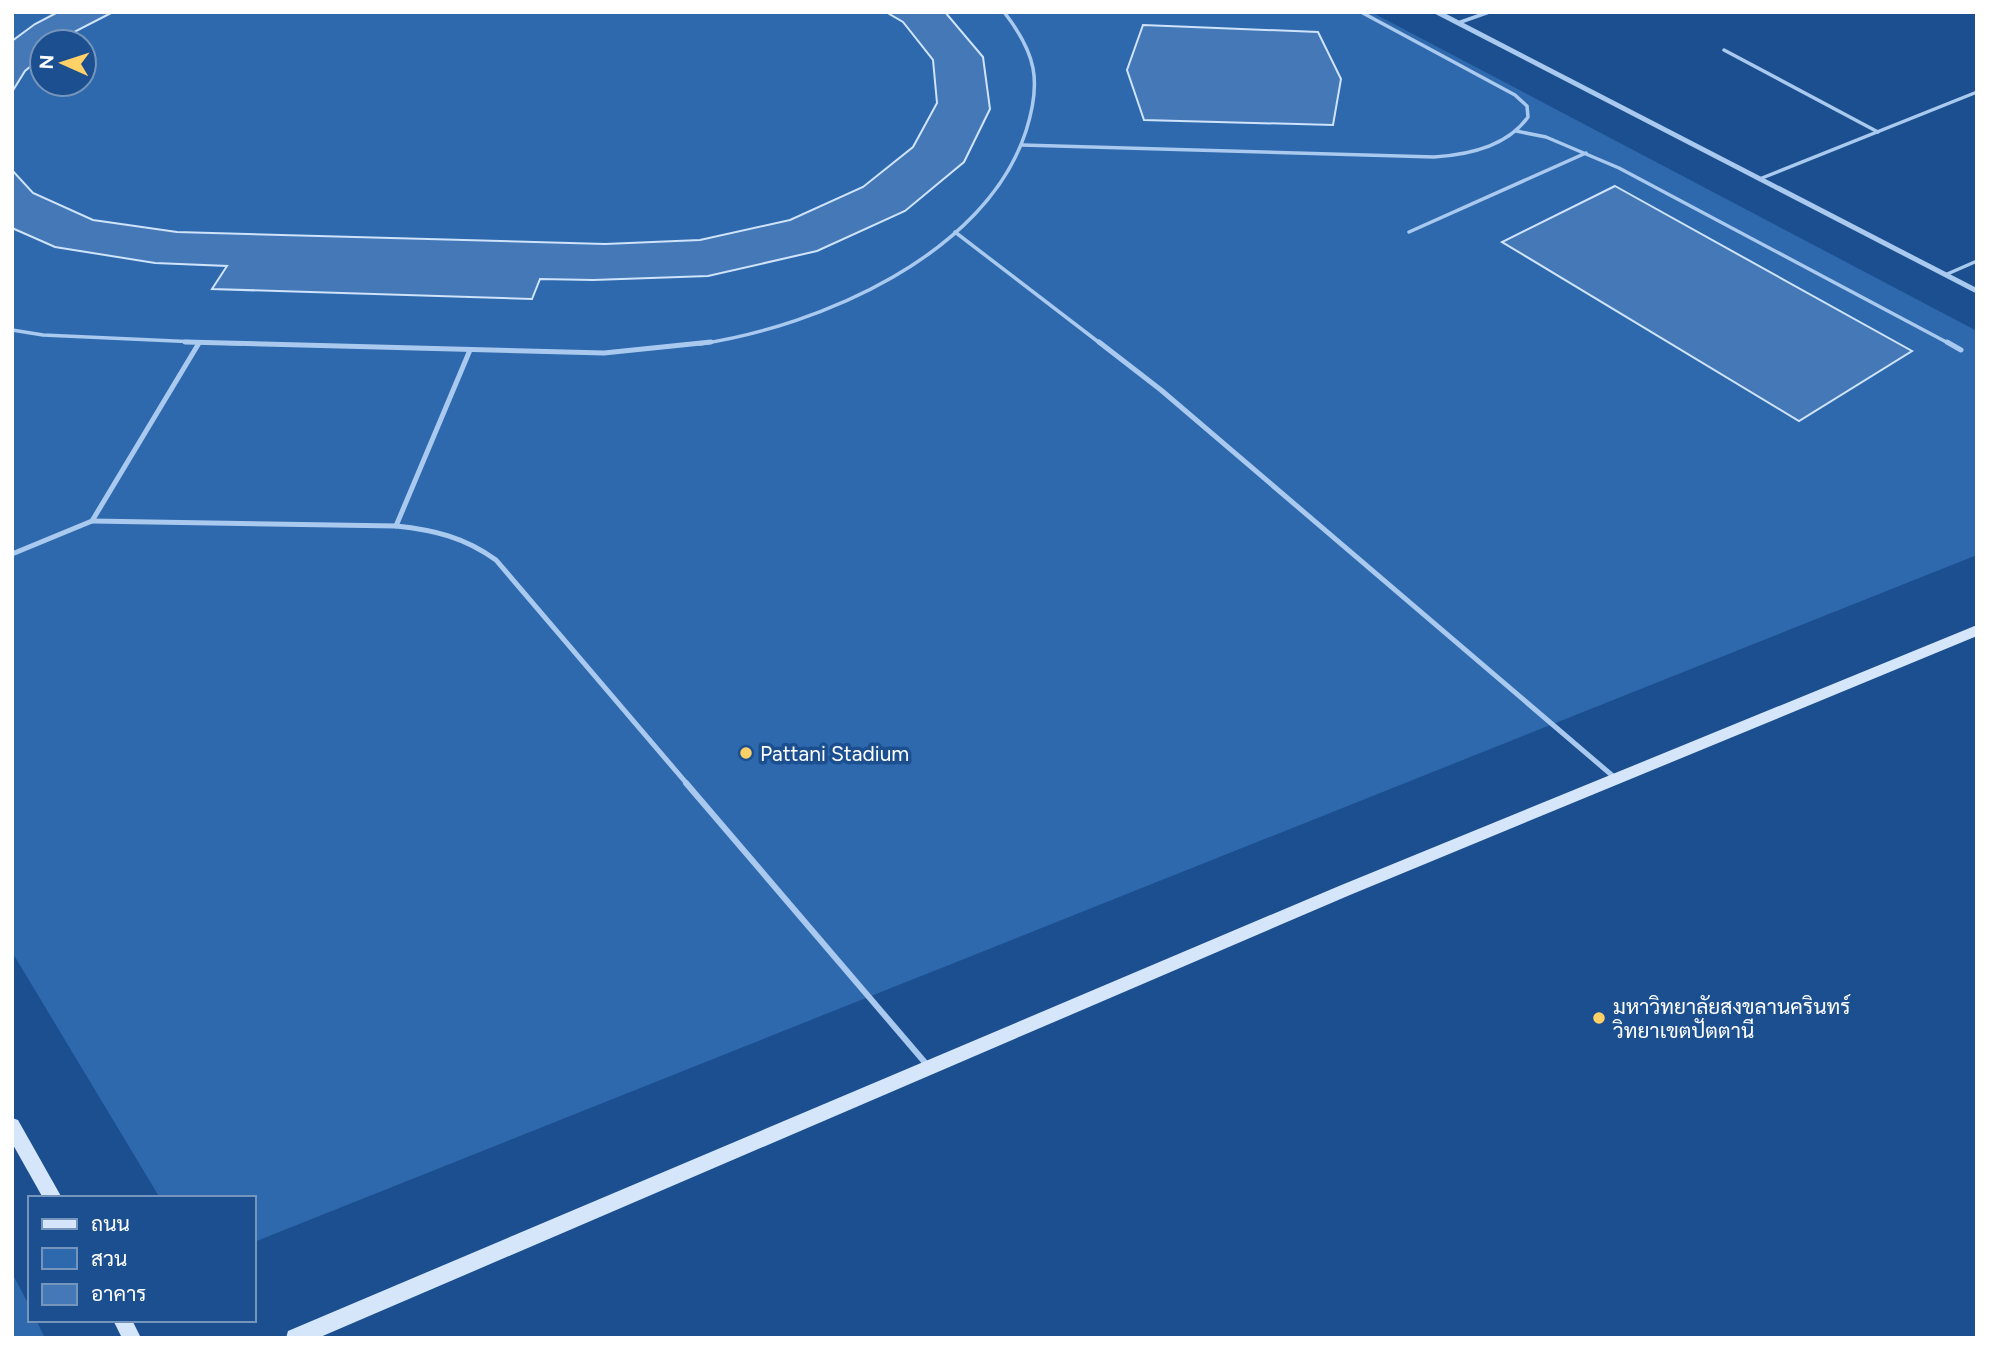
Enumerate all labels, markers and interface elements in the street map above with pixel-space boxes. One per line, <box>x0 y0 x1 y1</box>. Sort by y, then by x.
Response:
north arrow <box>28 28 98 98</box>
text: N <box>35 54 58 70</box>
place label: Pattani Stadium <box>760 741 909 766</box>
marker: Pattani Stadium <box>738 745 754 761</box>
place label: มหาวิทยาลัยสงขลานครินทร์ วิทยาเขตปัตตานี <box>1613 993 1850 1043</box>
marker: มหาวิทยาลัยสงขลานครินทร์ วิทยาเขตปัตตานี <box>1591 1010 1607 1026</box>
legend <box>28 1196 256 1322</box>
text: ถนน <box>91 1211 130 1236</box>
text: สวน <box>91 1246 127 1271</box>
text: อาคาร <box>91 1281 147 1306</box>

